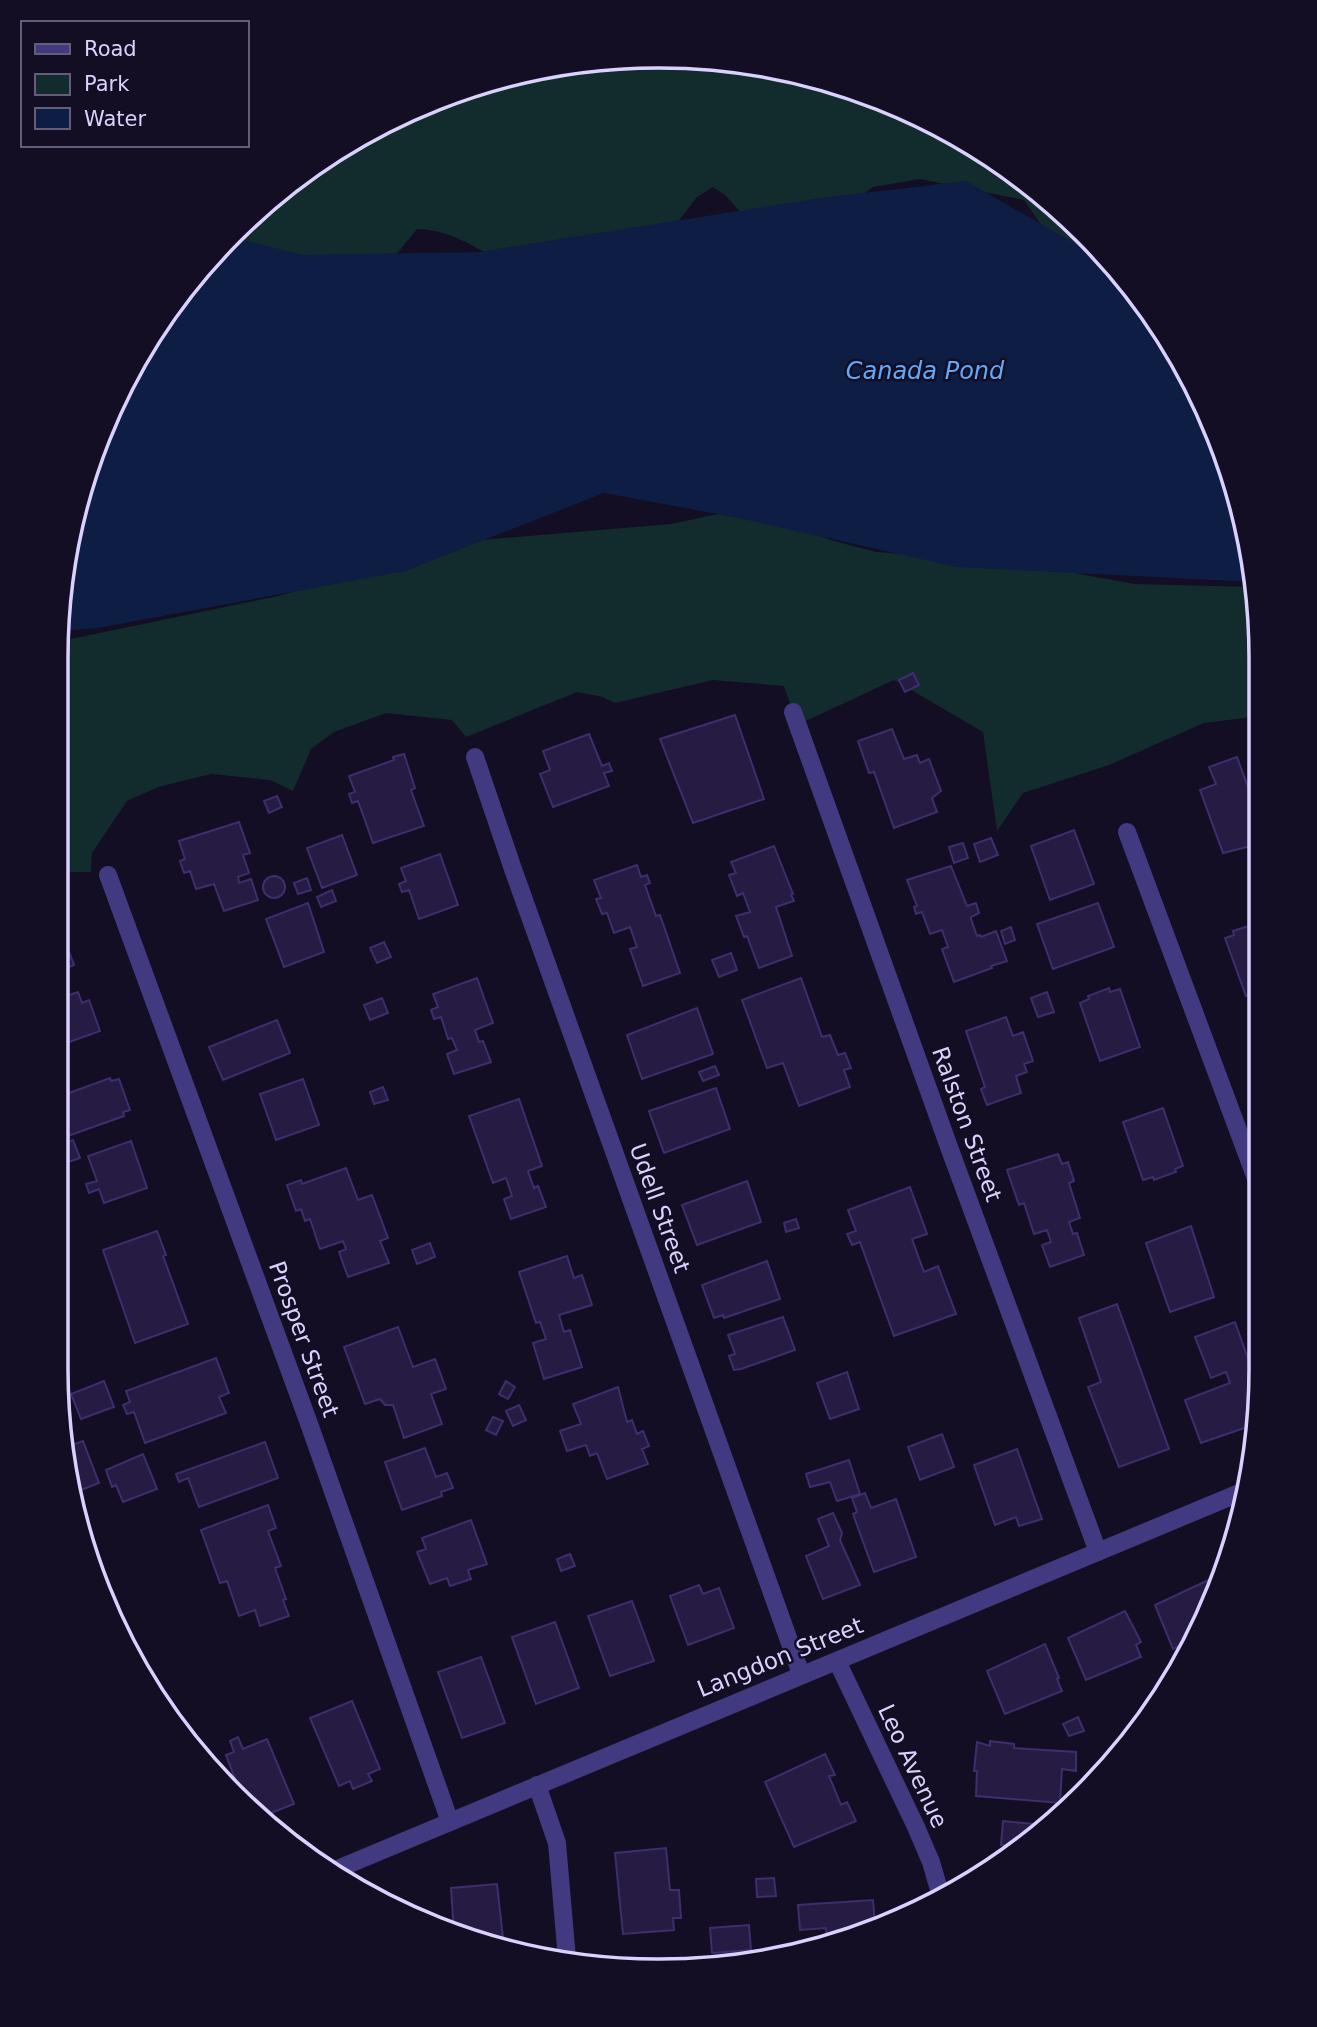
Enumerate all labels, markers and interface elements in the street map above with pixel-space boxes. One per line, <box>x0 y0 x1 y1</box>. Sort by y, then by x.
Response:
legend <box>21 21 248 147</box>
text: Road <box>84 37 137 61</box>
text: Park <box>84 72 130 96</box>
text: Water <box>84 107 146 131</box>
water label: Canada Pond <box>846 357 1005 385</box>
street label: Ralston Street <box>927 1043 1007 1205</box>
street label: Udell Street <box>625 1140 695 1276</box>
street label: Prosper Street <box>264 1258 344 1420</box>
street label: Langdon Street <box>693 1612 867 1702</box>
street label: Leo Avenue <box>873 1700 953 1832</box>

